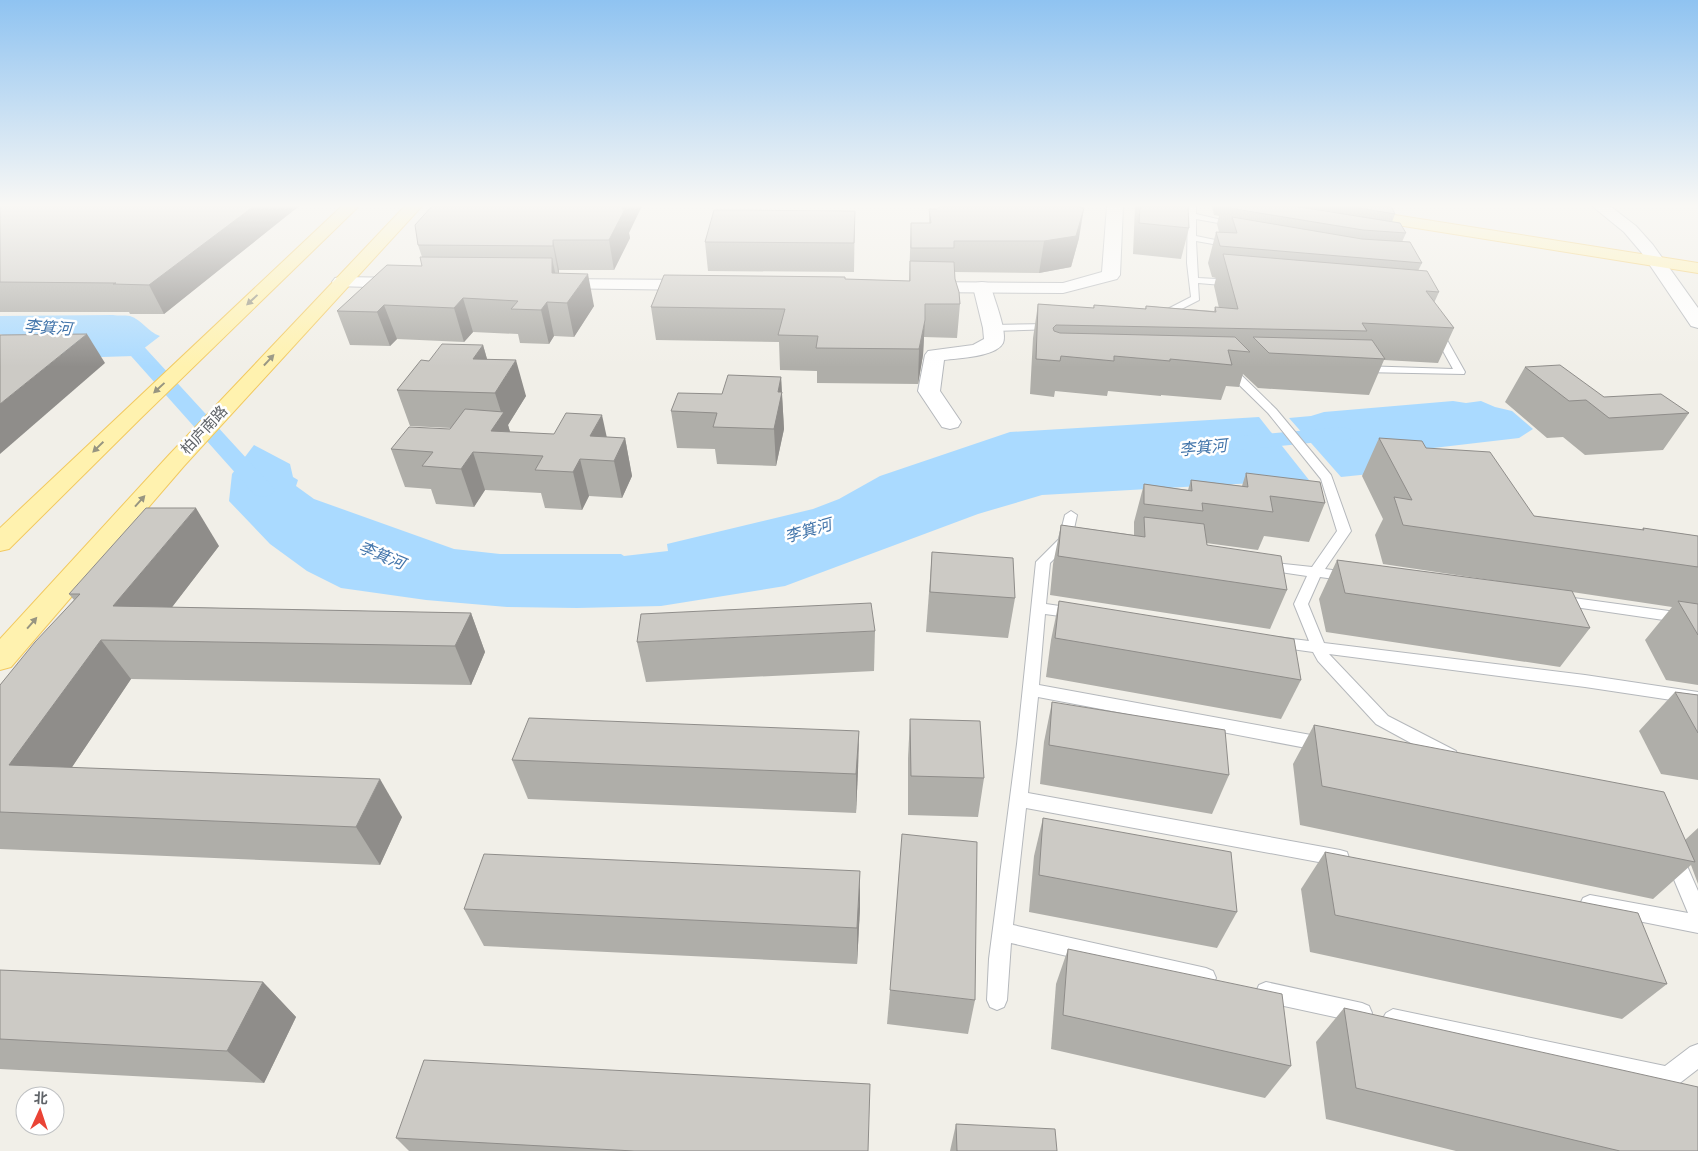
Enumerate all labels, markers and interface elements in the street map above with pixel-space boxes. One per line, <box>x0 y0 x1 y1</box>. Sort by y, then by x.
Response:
one-way arrow <box>247 294 259 306</box>
water label: 李箕河 <box>23 316 76 339</box>
one-way arrow <box>263 354 275 366</box>
one-way arrow <box>153 382 165 394</box>
street label: 柏庐南路 <box>177 402 231 458</box>
water label: 李箕河 <box>1178 435 1231 459</box>
one-way arrow <box>93 441 105 453</box>
one-way arrow <box>134 495 145 507</box>
water label: 李箕河 <box>782 514 837 546</box>
water label: 李箕河 <box>356 538 410 574</box>
one-way arrow <box>26 617 38 629</box>
north arrow <box>15 1086 65 1136</box>
text: 北 <box>33 1090 48 1107</box>

